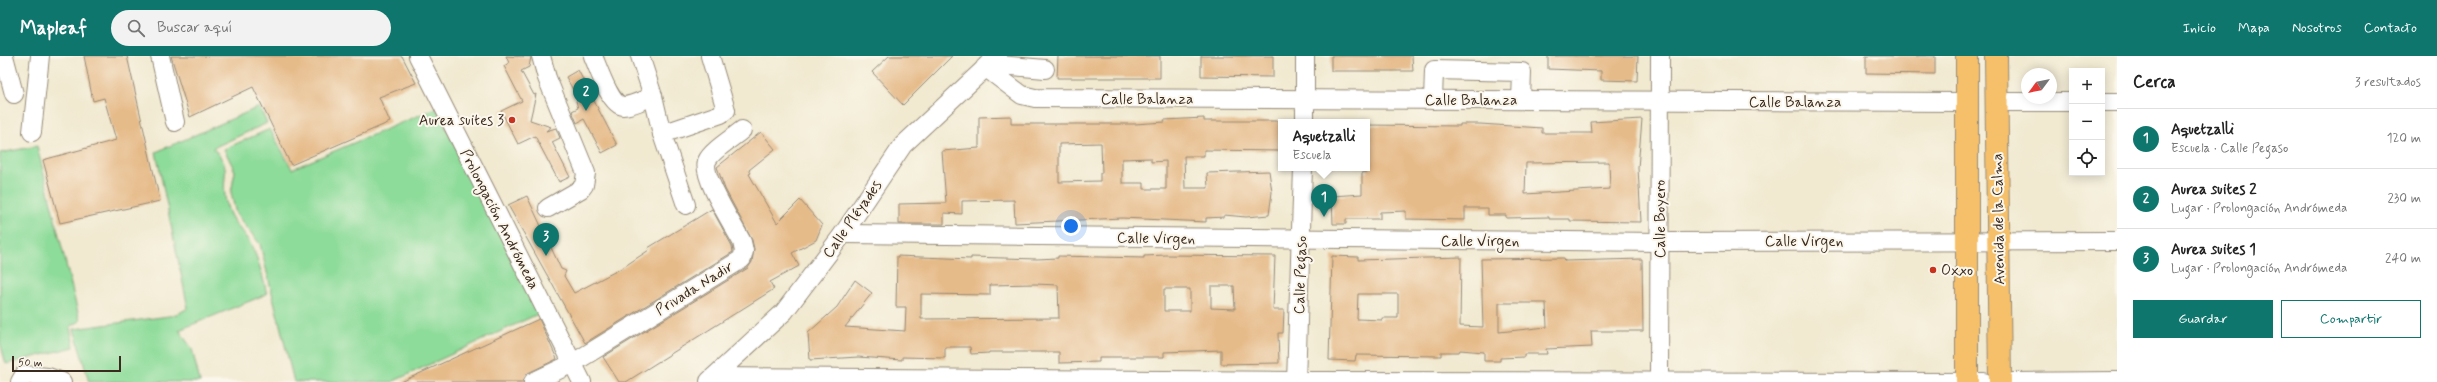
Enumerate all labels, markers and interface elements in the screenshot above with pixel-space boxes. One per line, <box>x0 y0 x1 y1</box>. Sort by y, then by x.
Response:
search box <box>111 10 391 46</box>
text: Mapleaf <box>20 16 87 41</box>
icon: search <box>125 17 147 39</box>
text: Buscar aquí <box>157 18 232 38</box>
text: Inicio <box>2183 19 2216 37</box>
text: Mapa <box>2238 19 2270 37</box>
text: Nosotros <box>2292 19 2342 37</box>
text: Contacto <box>2364 19 2417 37</box>
north arrow <box>2021 68 2057 104</box>
map controls <box>2069 68 2105 176</box>
button: + <box>2069 68 2105 104</box>
text: Cerca <box>2133 71 2176 93</box>
text: 3 resultados <box>2355 74 2421 91</box>
pin: 2 <box>573 78 599 111</box>
street label: Calle Balanza <box>1101 90 1193 110</box>
street label: Calle Balanza <box>1425 91 1517 111</box>
street label: Calle Balanza <box>1749 93 1841 113</box>
button: − <box>2069 104 2105 140</box>
place label: Aurea suites 3 <box>419 111 504 131</box>
marker: Aurea suites 3 <box>507 115 517 125</box>
popup <box>1278 119 1370 171</box>
text: Aquetzalli <box>2171 120 2234 140</box>
text: Aquetzalli <box>1293 127 1355 147</box>
text: 1 <box>2143 130 2149 147</box>
text: 120 m <box>2387 130 2421 147</box>
button: locate <box>2069 140 2105 176</box>
text: Escuela · Calle Pegaso <box>2171 140 2288 157</box>
street label: Prolongación Andrómeda <box>454 146 543 294</box>
text: Escuela <box>1293 147 1332 164</box>
street label: Avenida de la Calma <box>1988 153 2010 285</box>
street label: Calle Pléyades <box>819 177 887 262</box>
street label: Calle Boyero <box>1651 180 1671 258</box>
text: Aurea suites 2 <box>2171 180 2257 200</box>
pin: 1 <box>1311 184 1337 217</box>
text: 2 <box>2143 190 2149 207</box>
text: 230 m <box>2387 190 2421 207</box>
text: Lugar · Prolongación Andrómeda <box>2171 200 2347 217</box>
your location <box>1061 216 1081 236</box>
pin: 3 <box>533 223 559 256</box>
street label: Calle Virgen <box>1117 228 1195 251</box>
street label: Calle Virgen <box>1441 232 1519 253</box>
street label: Calle Virgen <box>1765 232 1843 253</box>
street label: Calle Pegaso <box>1290 235 1313 315</box>
text: Aurea suites 1 <box>2171 240 2256 260</box>
text: 3 <box>2143 250 2149 267</box>
text: 240 m <box>2385 250 2421 267</box>
street label: Privada Nadir <box>652 257 737 321</box>
text: Lugar · Prolongación Andrómeda <box>2171 260 2347 277</box>
place label: Oxxo <box>1941 261 1973 281</box>
marker: Oxxo <box>1928 265 1938 275</box>
button: Guardar <box>2133 300 2273 338</box>
button: Compartir <box>2281 300 2421 338</box>
scale bar <box>12 354 121 373</box>
text: 50 m <box>18 356 43 370</box>

